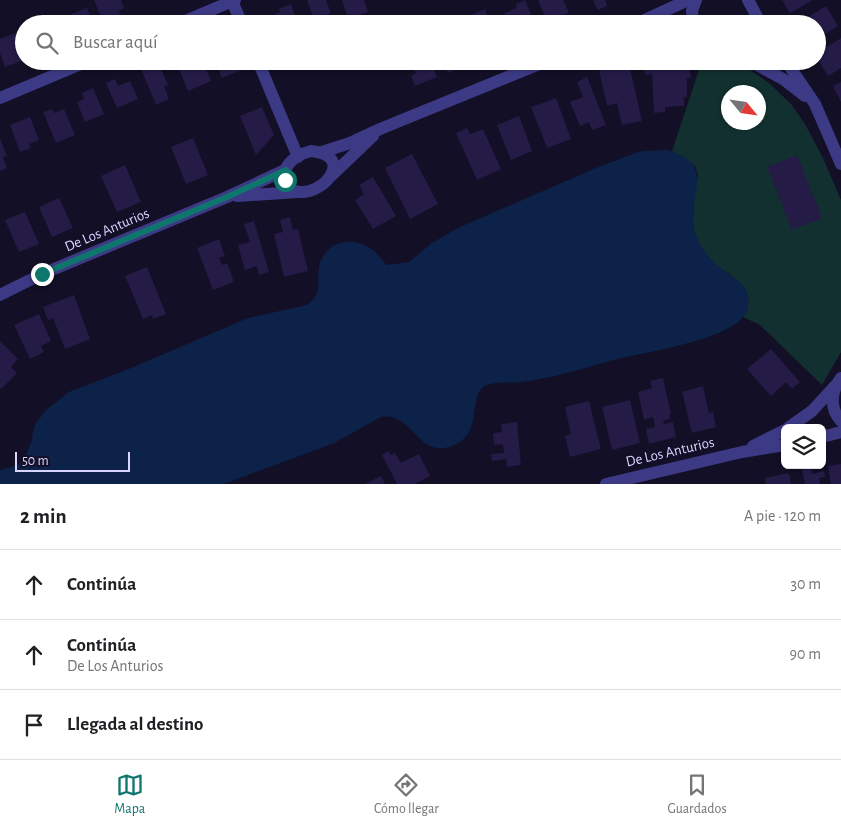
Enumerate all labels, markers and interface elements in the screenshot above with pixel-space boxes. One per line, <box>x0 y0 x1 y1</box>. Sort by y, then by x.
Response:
search box <box>15 15 826 70</box>
icon: search <box>33 29 61 57</box>
text: Buscar aquí <box>73 33 158 52</box>
north arrow <box>721 85 766 130</box>
route start <box>274 169 297 192</box>
street label: De Los Anturios <box>62 205 152 255</box>
route end <box>31 263 54 286</box>
map controls <box>781 424 826 469</box>
button: layers <box>781 424 826 469</box>
street label: De Los Anturios <box>624 435 716 469</box>
scale bar <box>15 449 130 472</box>
text: 50 m <box>22 454 49 468</box>
text: 2 min <box>20 506 67 527</box>
text: A pie · 120 m <box>744 508 821 524</box>
icon: ahead <box>20 571 48 599</box>
text: Continúa <box>67 575 136 594</box>
text: 30 m <box>791 576 821 592</box>
text: Continúa <box>67 636 136 655</box>
icon: ahead <box>20 641 48 669</box>
text: 90 m <box>790 646 821 662</box>
text: De Los Anturios <box>67 658 163 674</box>
icon: arrive <box>20 711 48 739</box>
text: Llegada al destino <box>67 715 204 734</box>
tab: Mapa <box>114 771 145 818</box>
tab: Cómo llegar <box>374 771 439 818</box>
tab: Guardados <box>668 771 727 818</box>

